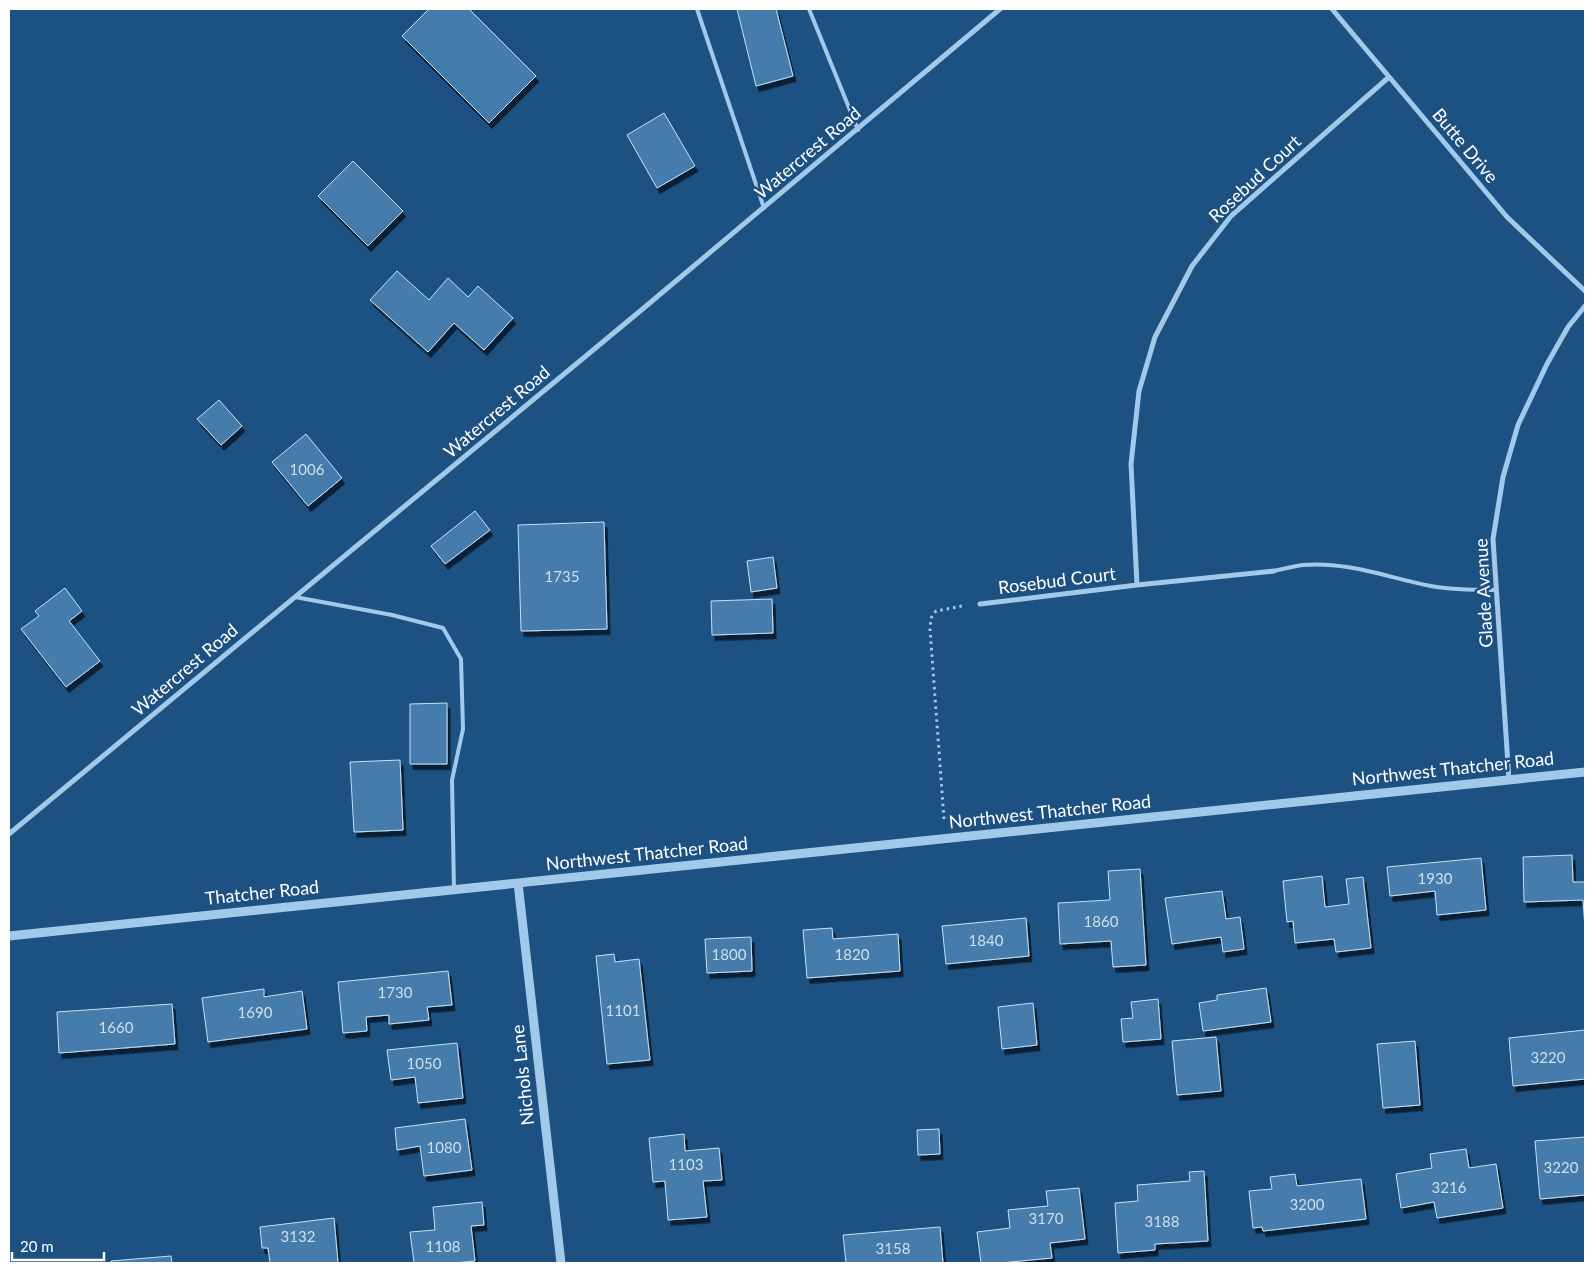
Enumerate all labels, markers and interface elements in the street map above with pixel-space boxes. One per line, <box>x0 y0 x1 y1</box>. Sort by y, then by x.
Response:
street label: Watercrest Road <box>750 102 865 203</box>
street label: Butte Drive <box>1428 104 1503 187</box>
street label: Rosebud Court <box>1204 130 1305 227</box>
street label: Watercrest Road <box>439 361 554 462</box>
house number: 1006 <box>290 460 325 478</box>
street label: Glade Avenue <box>1469 538 1497 648</box>
street label: Rosebud Court <box>997 562 1117 598</box>
house number: 1735 <box>545 567 579 585</box>
street label: Watercrest Road <box>127 619 242 720</box>
street label: Northwest Thatcher Road <box>1351 746 1555 790</box>
street label: Northwest Thatcher Road <box>948 789 1152 833</box>
street label: Northwest Thatcher Road <box>545 831 749 875</box>
house number: 1930 <box>1418 869 1453 887</box>
street label: Thatcher Road <box>204 875 320 909</box>
house number: 1860 <box>1084 912 1119 930</box>
house number: 1840 <box>969 931 1004 949</box>
house number: 1800 <box>712 945 747 963</box>
house number: 1820 <box>835 945 870 963</box>
house number: 1730 <box>378 983 413 1001</box>
house number: 1101 <box>606 1001 640 1019</box>
house number: 1690 <box>238 1003 273 1021</box>
house number: 1660 <box>99 1018 134 1036</box>
street label: Nichols Lane <box>506 1024 538 1127</box>
house number: 3220 <box>1531 1048 1566 1066</box>
house number: 1050 <box>407 1054 442 1072</box>
house number: 1080 <box>427 1138 462 1156</box>
house number: 1103 <box>669 1155 703 1173</box>
house number: 3220 <box>1544 1158 1579 1176</box>
house number: 3216 <box>1432 1178 1467 1196</box>
house number: 3200 <box>1290 1195 1325 1213</box>
house number: 3170 <box>1029 1209 1064 1227</box>
house number: 3188 <box>1145 1212 1179 1230</box>
house number: 3132 <box>281 1227 315 1245</box>
scale bar <box>12 1230 105 1262</box>
text: 20 m <box>20 1237 54 1255</box>
house number: 1108 <box>426 1237 460 1255</box>
house number: 3158 <box>876 1239 910 1257</box>

